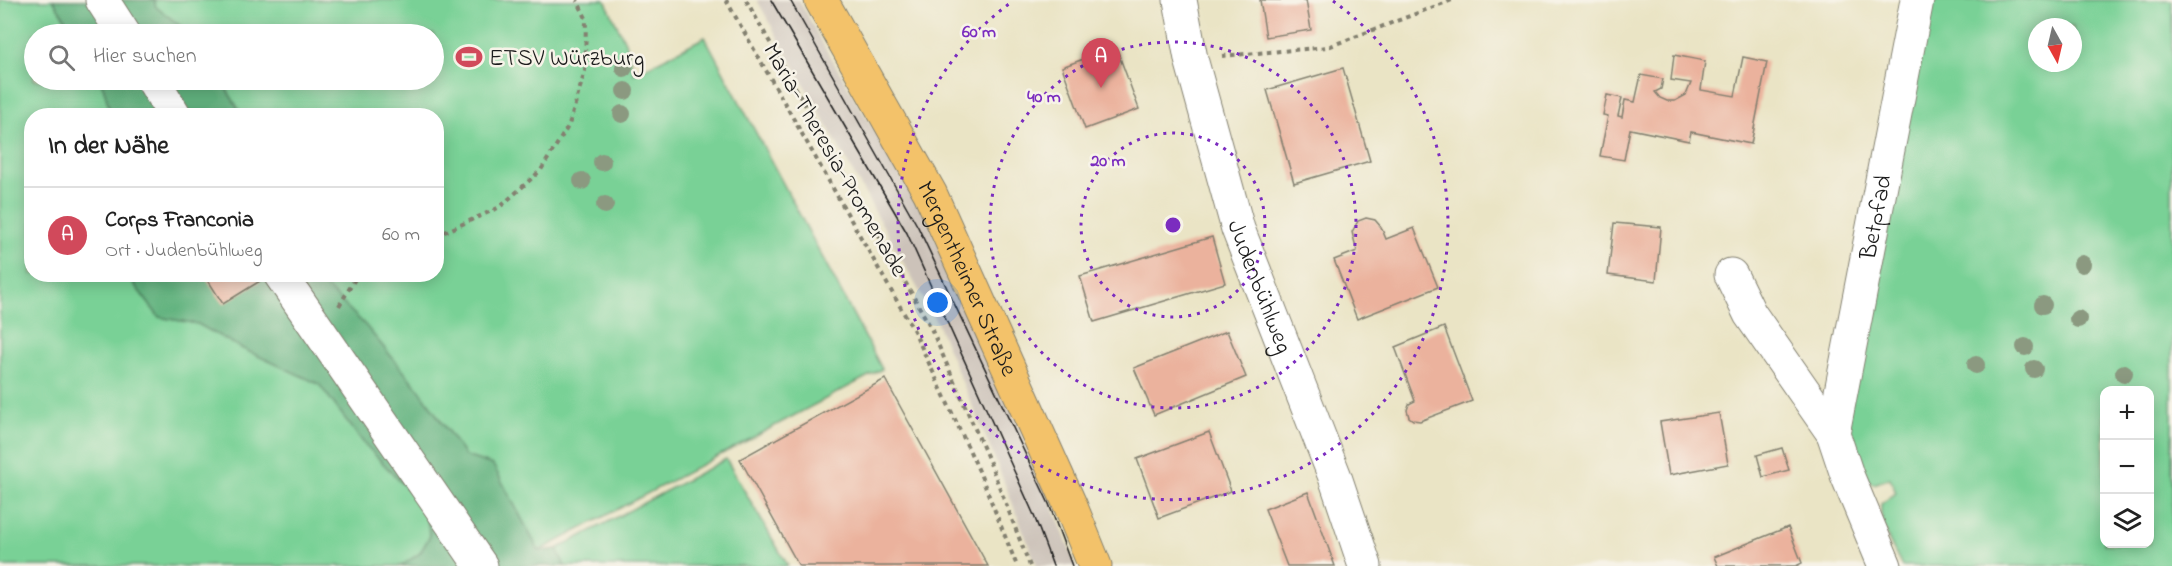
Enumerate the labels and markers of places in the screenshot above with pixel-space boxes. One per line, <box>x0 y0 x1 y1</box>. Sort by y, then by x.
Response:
pin: A <box>1082 38 1120 88</box>
sports icon: ETSV Würzburg <box>454 42 484 72</box>
place label: ETSV Würzburg <box>489 42 644 77</box>
centre of rings <box>1163 215 1183 235</box>

